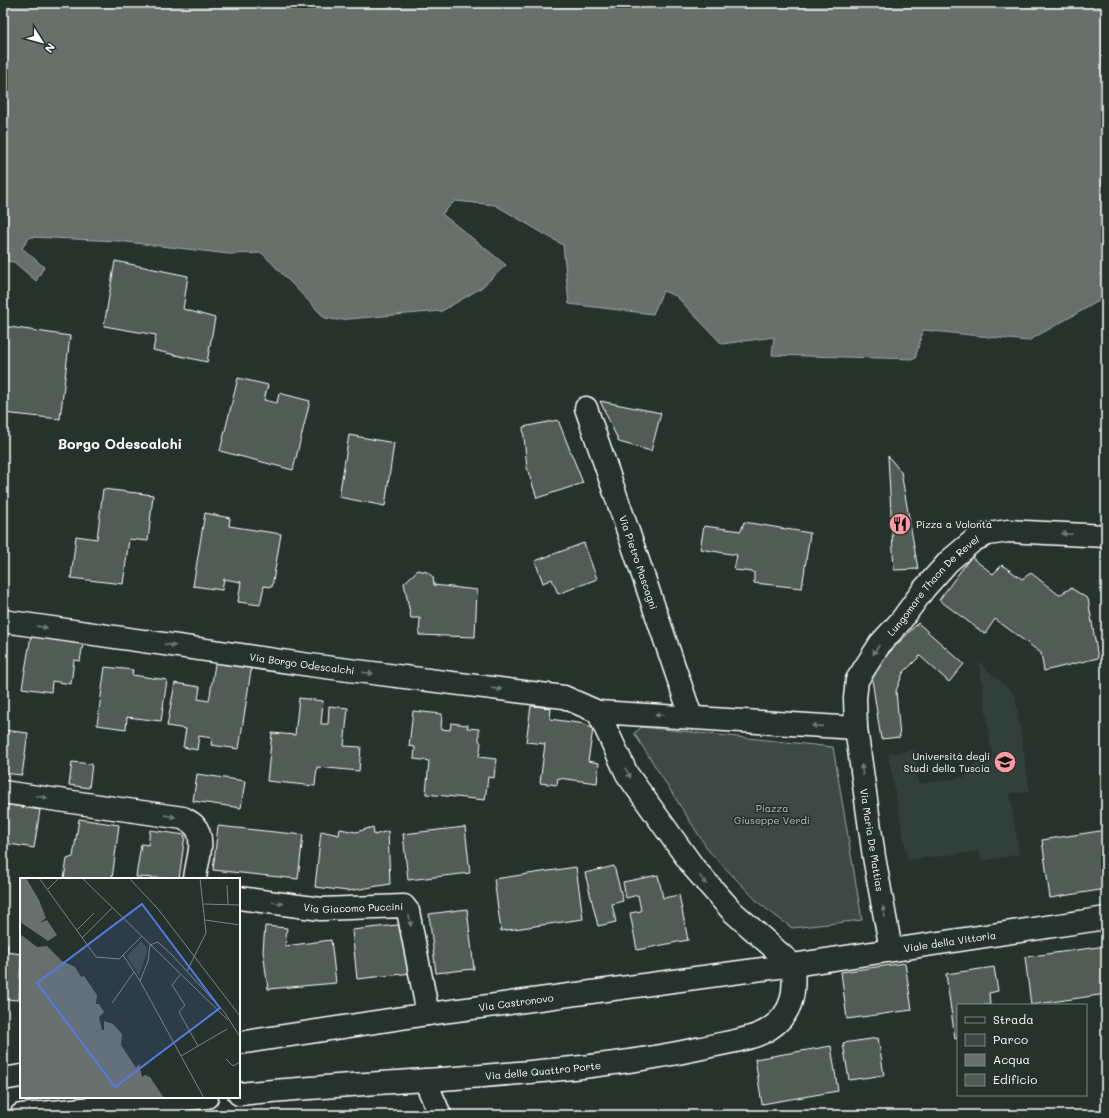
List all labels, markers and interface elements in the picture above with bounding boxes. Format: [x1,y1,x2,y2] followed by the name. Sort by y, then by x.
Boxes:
[22,22,62,62] north arrow
[42,40,59,56] text: N
[58,434,182,453] district label: Borgo Odescalchi
[887,511,913,537] restaurant icon: Pizza a Volontà
[616,513,661,611] street label: Via Pietro Mascagni
[916,517,992,531] place label: Pizza a Volontà
[1060,531,1073,537] one-way arrow
[884,532,981,639] street label: Lungomare Thaon De Revel
[36,624,48,630] one-way arrow
[164,642,176,648] one-way arrow
[873,644,880,656] one-way arrow
[249,649,355,678] street label: Via Borgo Odescalchi
[362,670,374,676] one-way arrow
[491,686,503,692] one-way arrow
[653,712,666,718] one-way arrow
[811,722,823,729] one-way arrow
[904,749,990,775] place label: Università degli Studi della Tuscia
[992,749,1018,775] school or university icon: Università degli Studi della Tuscia
[859,764,865,776] one-way arrow
[624,767,631,779] one-way arrow
[857,788,887,893] street label: Via Maria De Mattias
[36,794,48,800] one-way arrow
[734,801,810,827] park label: Piazza Giuseppe Verdi
[164,813,176,819] one-way arrow
[698,874,707,885] one-way arrow
[20,878,240,1098] inset map
[303,899,403,916] street label: Via Giacomo Puccini
[272,900,284,906] one-way arrow
[881,906,887,918] one-way arrow
[408,915,414,928] one-way arrow
[903,928,997,955] street label: Viale della Vittoria
[478,990,554,1014] street label: Via Castronovo
[957,1004,1087,1096] legend
[993,1011,1034,1027] text: Strada
[993,1031,1028,1047] text: Parco
[993,1051,1030,1067] text: Acqua
[485,1058,602,1083] street label: Via delle Quattro Porte
[993,1071,1037,1087] text: Edificio

